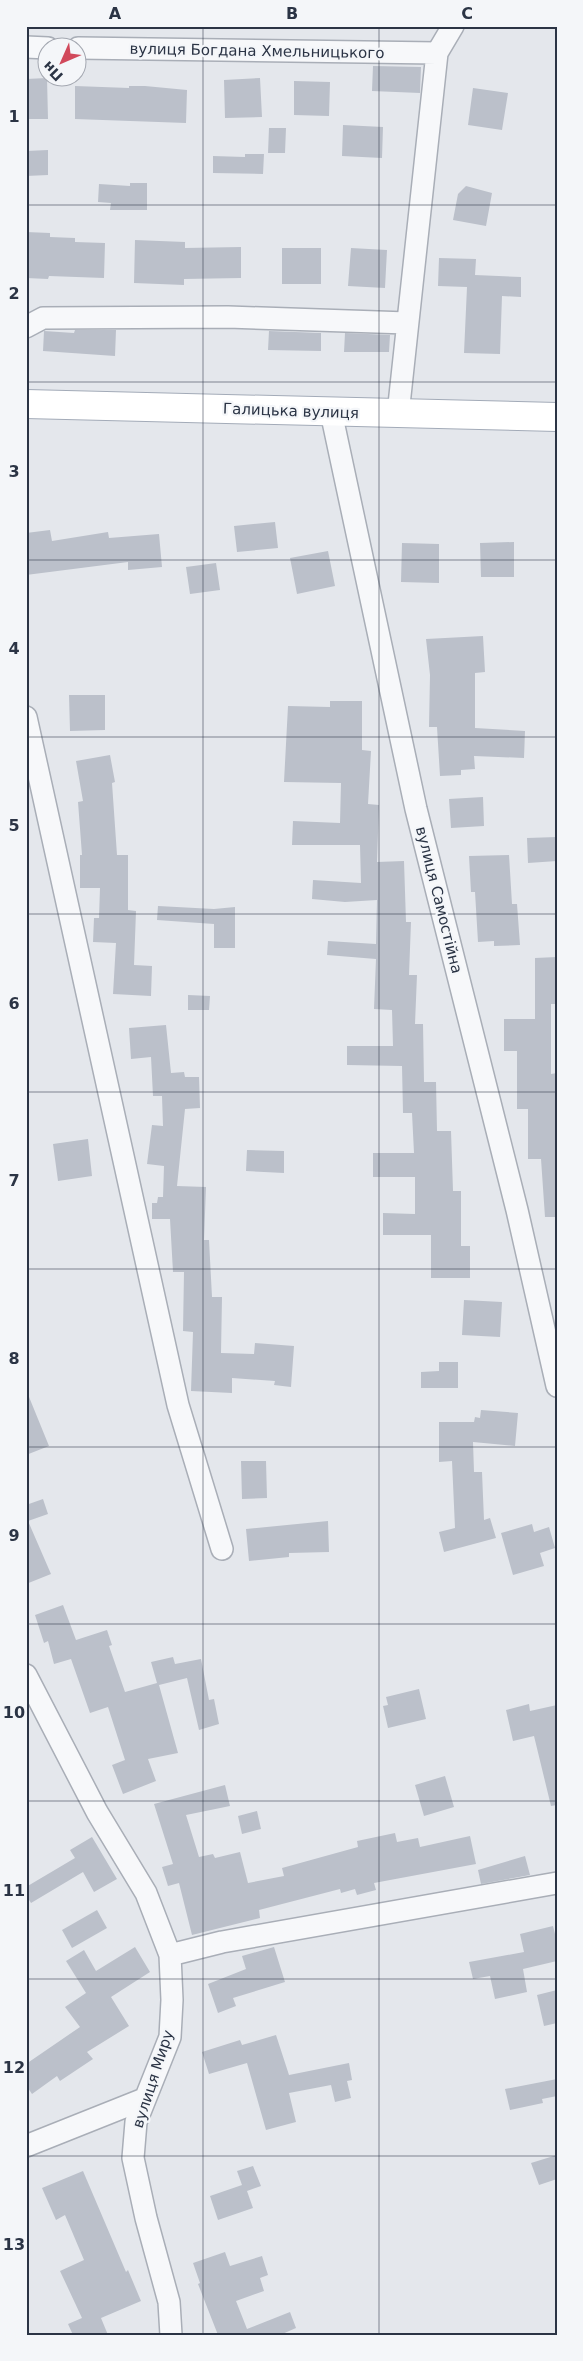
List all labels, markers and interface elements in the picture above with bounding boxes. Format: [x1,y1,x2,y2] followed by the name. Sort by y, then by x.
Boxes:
[109,4,122,23] text: A
[286,4,298,23] text: B
[461,4,473,23] text: C
[38,38,88,88] north arrow
[129,40,385,62] street label: вулиця Богдана Хмельницького
[40,58,66,84] text: Пн
[8,107,20,126] text: 1
[8,284,20,303] text: 2
[223,400,359,422] street label: Галицька вулиця
[8,462,20,481] text: 3
[8,639,20,658] text: 4
[8,816,20,835] text: 5
[412,825,466,975] street label: вулиця Самостійна
[8,994,20,1013] text: 6
[8,1171,20,1190] text: 7
[8,1349,20,1368] text: 8
[8,1526,20,1545] text: 9
[3,1703,25,1722] text: 10
[3,1881,25,1900] text: 11
[129,2028,177,2130] street label: вулиця Миру
[3,2058,25,2077] text: 12
[3,2235,25,2254] text: 13

